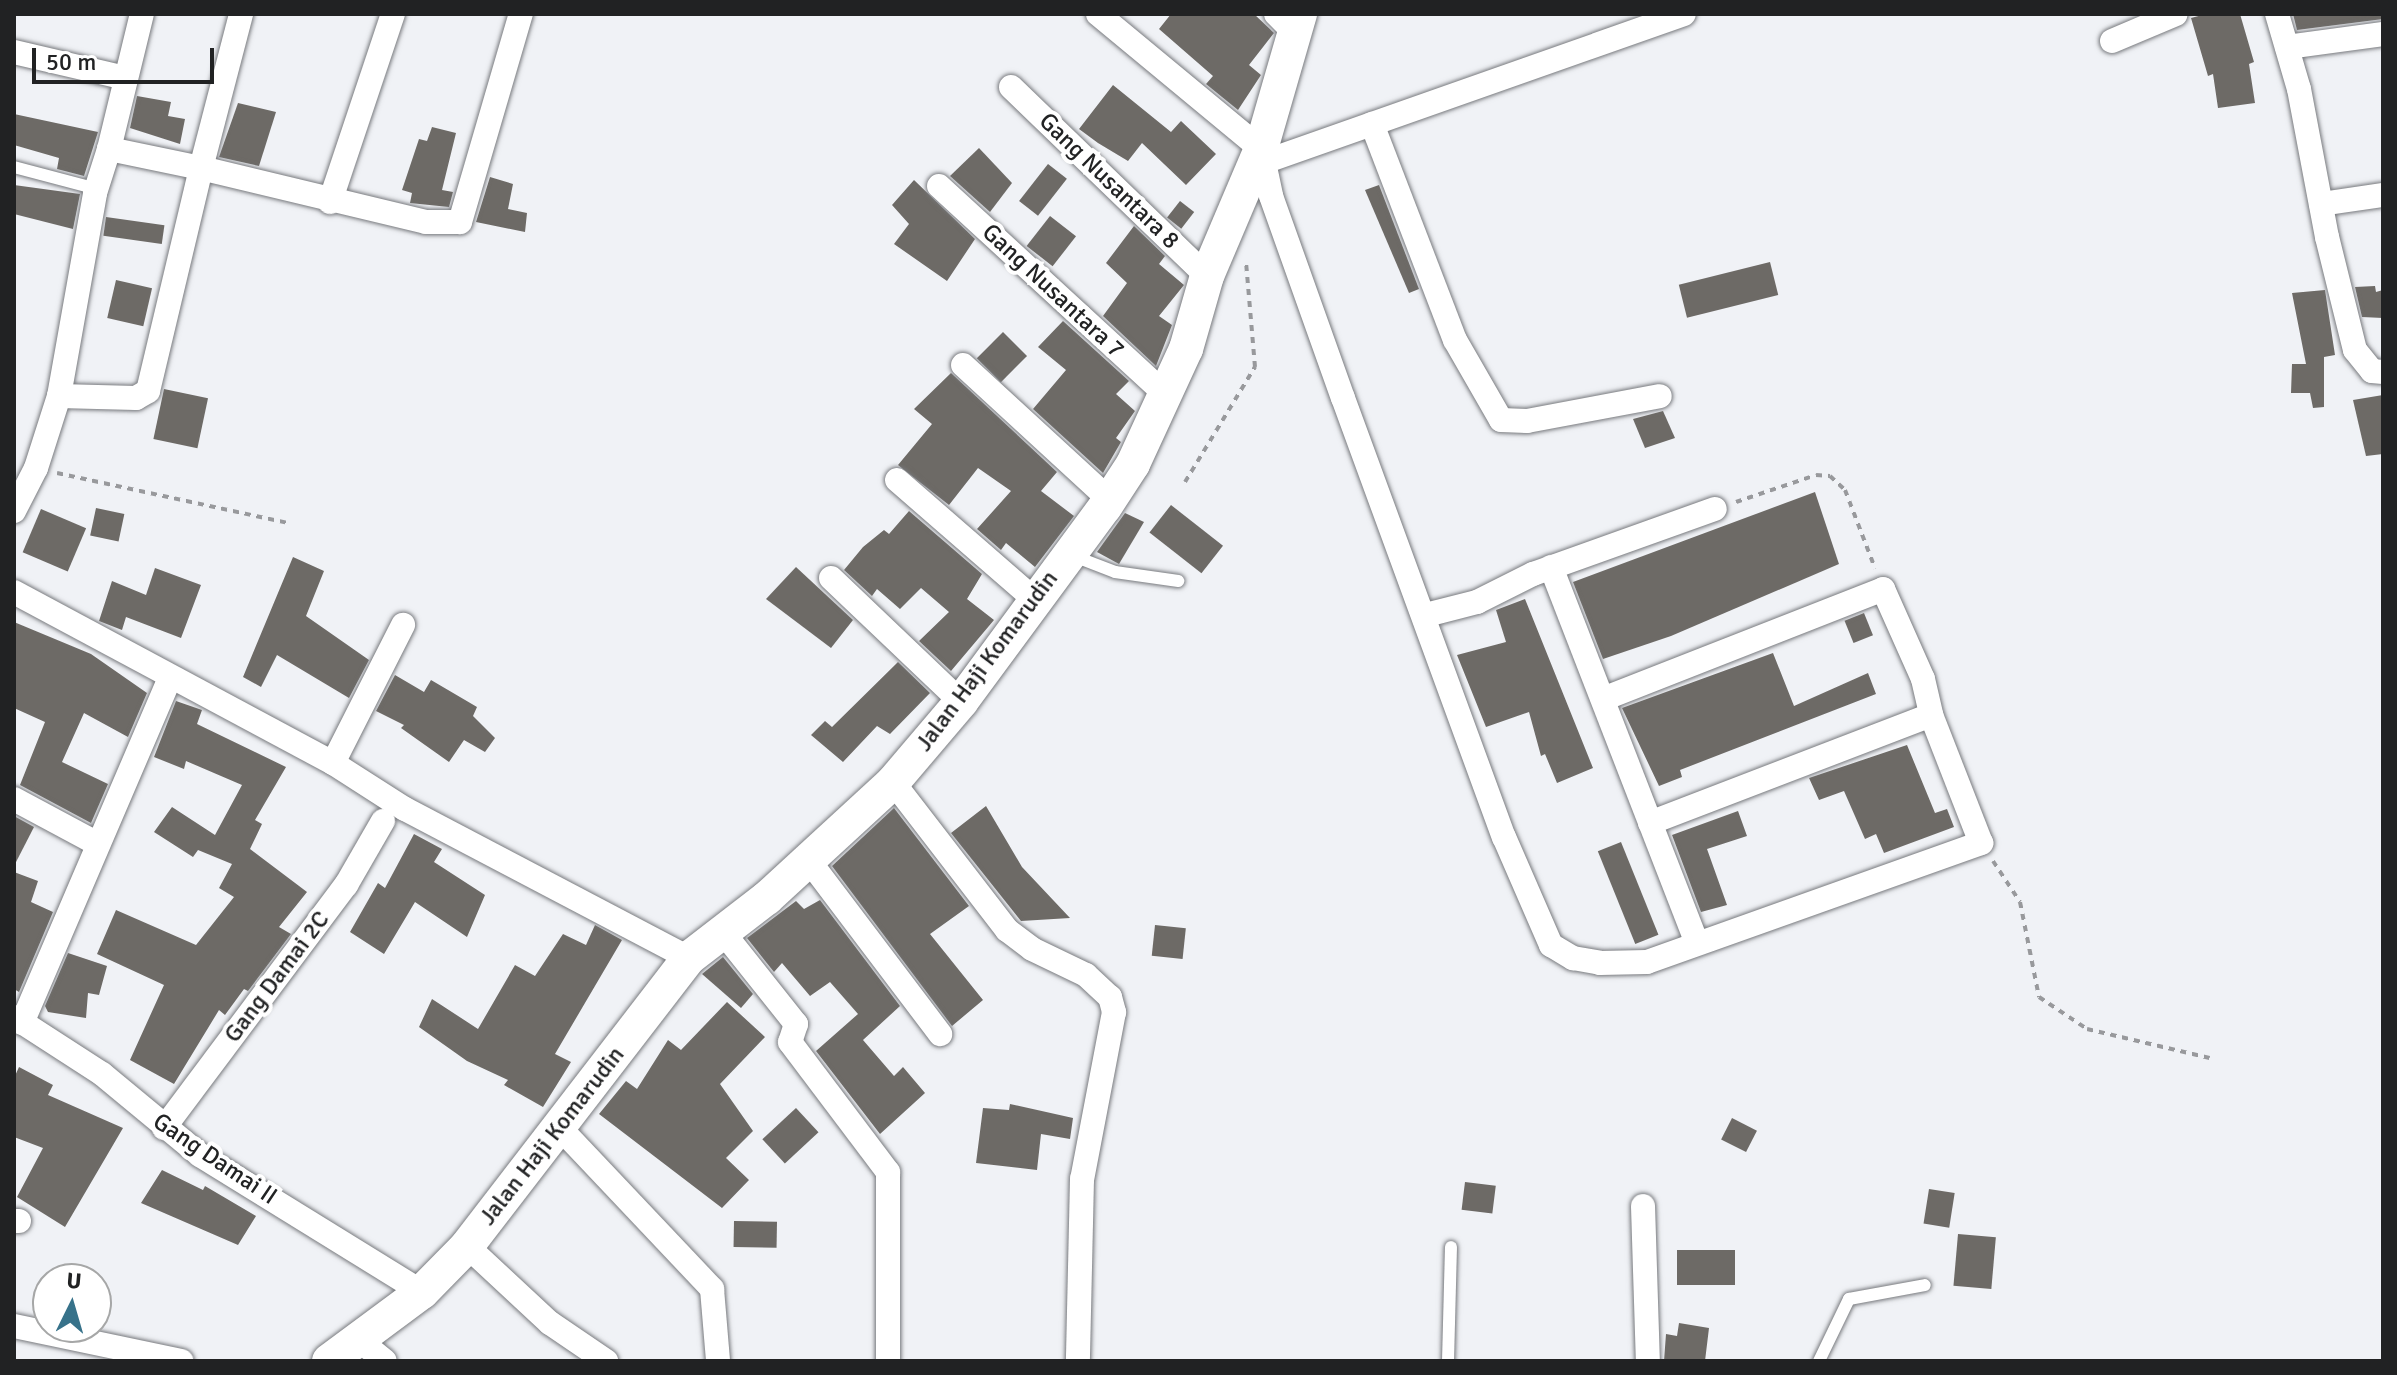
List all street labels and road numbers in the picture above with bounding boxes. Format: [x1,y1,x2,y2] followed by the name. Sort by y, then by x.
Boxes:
[1033,107,1185,255] street label: Gang Nusantara 8
[976,218,1130,364] street label: Gang Nusantara 7
[910,565,1064,757] street label: Jalan Haji Komarudin
[218,906,336,1048] street label: Gang Damai 2C
[473,1041,631,1231] street label: Jalan Haji Komarudin
[148,1107,282,1211] street label: Gang Damai II

